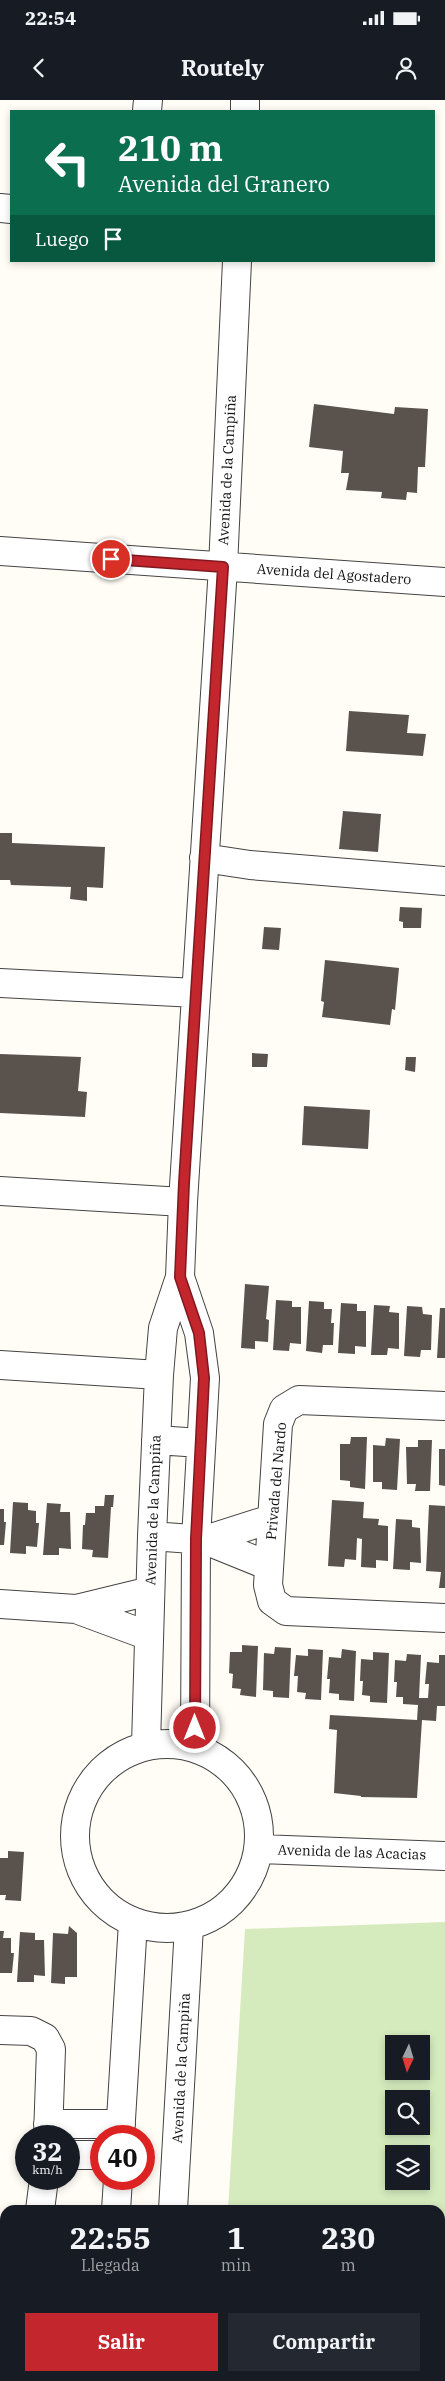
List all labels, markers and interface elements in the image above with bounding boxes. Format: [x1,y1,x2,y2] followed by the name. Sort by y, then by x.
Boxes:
[25,6,76,30] text: 22:54
[181,53,264,82] text: Routely
[25,54,53,82] icon: back
[392,54,420,82] icon: person
[118,125,223,171] text: 210 m
[35,130,100,195] icon: left
[118,169,330,198] text: Avenida del Granero
[99,225,127,253] icon: arrive
[35,227,89,251] text: Luego
[214,394,240,546] street label: Avenida de la Campiña
[90,538,132,580] pin
[97,545,125,573] icon: arrive
[256,560,412,588] street label: Avenida del Agostadero
[262,1421,290,1541] street label: Privada del Nardo
[141,1434,165,1586] street label: Avenida de la Campiña
[168,1701,220,1753] position arrow
[277,1840,427,1864] street label: Avenida de las Acacias
[168,1992,194,2144] street label: Avenida de la Campiña
[385,2035,430,2080] north arrow
[385,2035,430,2190] map controls
[385,2090,430,2135] button: search
[90,2125,155,2190] speed limit sign: 40
[32,2135,63,2168] text: 32
[385,2145,430,2190] button: layers
[32,2162,63,2177] text: km/h
[70,2218,151,2257] text: 22:55
[227,2218,245,2257] text: 1
[321,2218,375,2257] text: 230
[81,2255,140,2275] text: Llegada
[221,2255,251,2275] text: min
[341,2255,356,2275] text: m
[25,2313,218,2371] button: Salir
[228,2313,420,2371] button: Compartir

